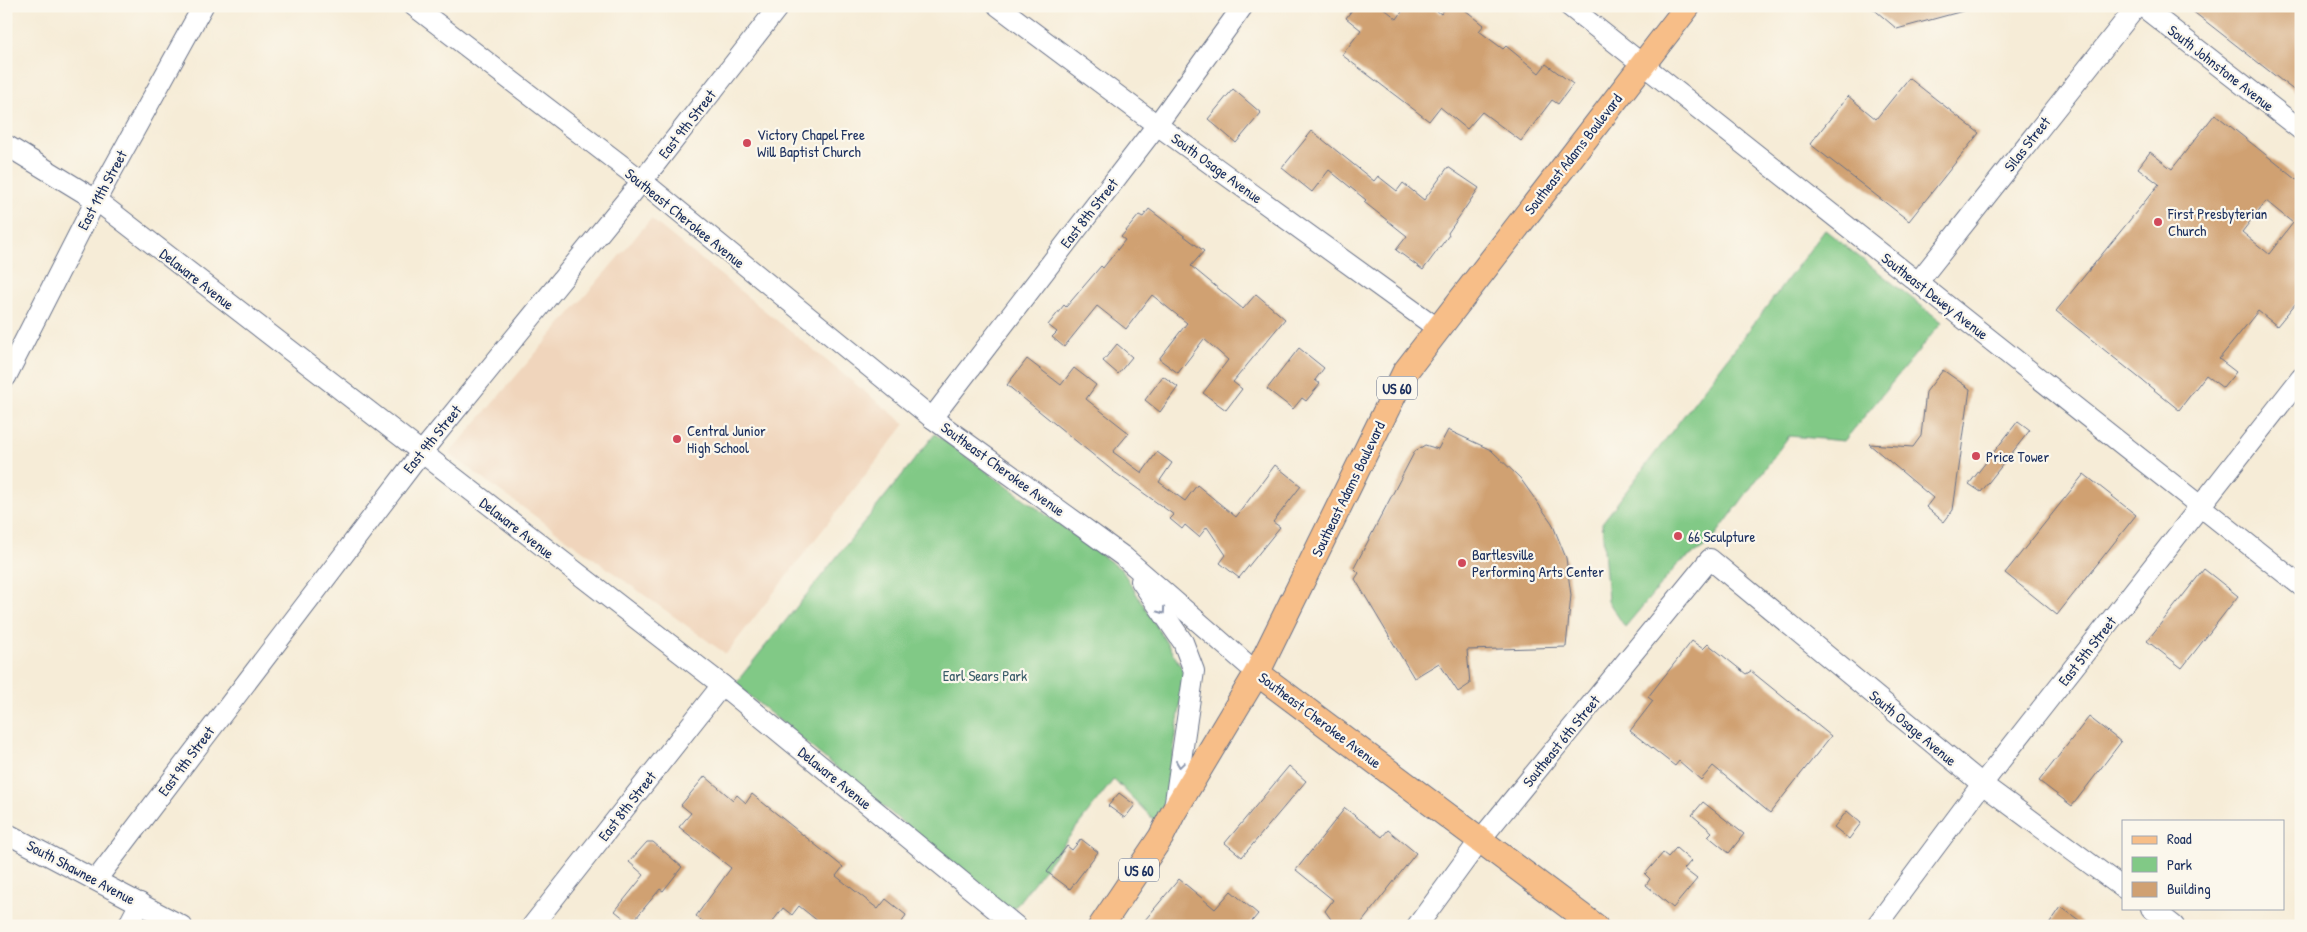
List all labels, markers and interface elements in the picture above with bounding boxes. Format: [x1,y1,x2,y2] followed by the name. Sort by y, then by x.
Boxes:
[2163,20,2279,116] street label: South Johnstone Avenue
[653,84,721,163] street label: East 9th Street
[1519,89,1627,219] street label: Southeast Adams Boulevard
[1999,112,2056,176] street label: Silas Street
[757,124,865,162] place label: Victory Chapel Free Will Baptist Church
[1167,128,1267,208] street label: South Osage Avenue
[741,137,753,149] marker: Victory Chapel Free Will Baptist Church
[72,146,132,234] street label: East 11th Street
[621,163,749,273] street label: Southeast Cherokee Avenue
[1055,173,1123,252] street label: East 8th Street
[2167,203,2268,241] place label: First Presbyterian Church
[2152,216,2164,228] marker: First Presbyterian Church
[155,243,239,315] street label: Delaware Avenue
[1877,248,1993,344] street label: Southeast Dewey Avenue
[1377,376,1417,399] road number: US 60
[398,400,467,478] street label: East 9th Street
[937,417,1069,521] street label: Southeast Cherokee Avenue
[1306,418,1390,560] street label: Southeast Adams Boulevard
[687,420,766,458] place label: Central Junior High School
[671,433,683,445] marker: Central Junior High School
[1986,446,2050,467] place label: Price Tower
[1970,450,1982,462] marker: Price Tower
[475,492,559,564] street label: Delaware Avenue
[1688,526,1755,547] place label: 66 Sculpture
[1672,530,1684,542] marker: 66 Sculpture
[1472,544,1604,582] place label: Bartlesville Performing Arts Center
[1456,557,1468,569] marker: Bartlesville Performing Arts Center
[1156,606,1165,615] one-way arrow
[2053,611,2121,690] street label: East 5th Street
[943,665,1027,686] park label: Earl Sears Park
[1254,667,1386,773] street label: Southeast Cherokee Avenue
[1865,685,1961,771] street label: South Osage Avenue
[1517,690,1605,791] street label: Southeast 6th Street
[153,721,220,800] street label: East 9th Street
[794,742,876,814] street label: Delaware Avenue
[1175,761,1186,769] one-way arrow
[593,766,661,845] street label: East 8th Street
[2122,820,2284,910] legend
[2167,828,2192,849] text: Road
[23,835,139,909] street label: South Shawnee Avenue
[2167,854,2192,875] text: Park
[1119,858,1159,882] road number: US 60
[2167,878,2211,899] text: Building

